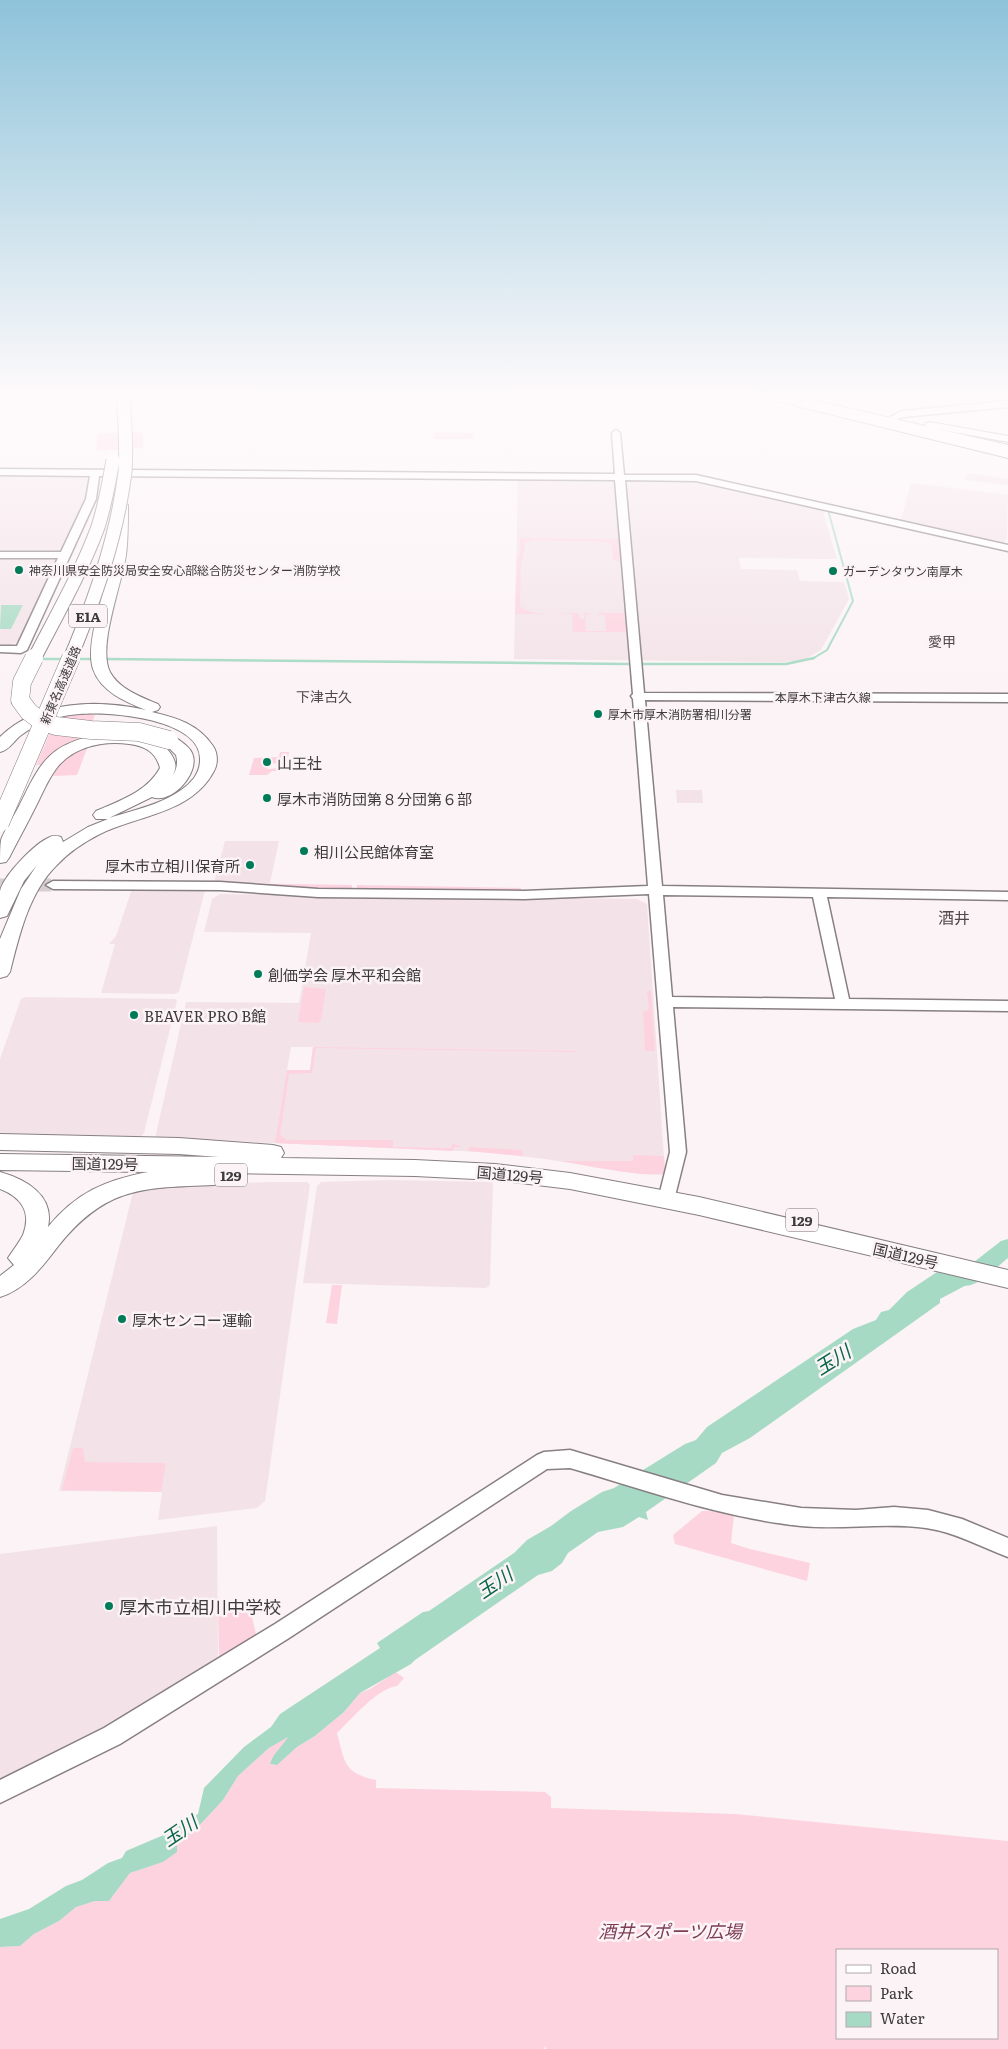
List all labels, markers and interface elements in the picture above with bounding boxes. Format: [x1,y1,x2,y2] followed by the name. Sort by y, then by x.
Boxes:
[29,561,341,579] place label: 神奈川県安全防災局安全安心部総合防災センター消防学校
[843,562,963,580] place label: ガーデンタウン南厚木
[13,564,25,576] marker: 神奈川県安全防災局安全安心部総合防災センター消防学校
[827,565,839,577] marker: ガーデンタウン南厚木
[69,604,107,628] road number: E1A
[928,631,956,651] district label: 愛甲
[35,643,85,727] street label: 新東名高速道路
[296,686,352,706] district label: 下津古久
[775,688,871,706] street label: 本厚木下津古久線
[608,705,752,723] place label: 厚木市厚木消防署相川分署
[592,708,604,720] marker: 厚木市厚木消防署相川分署
[277,751,322,774] place label: 山王社
[261,756,273,768] marker: 山王社
[277,787,472,810] place label: 厚木市消防団第８分団第６部
[261,792,273,804] marker: 厚木市消防団第８分団第６部
[314,840,434,863] place label: 相川公民館体育室
[298,845,310,857] marker: 相川公民館体育室
[105,854,240,877] place label: 厚木市立相川保育所
[244,859,256,871] marker: 厚木市立相川保育所
[938,905,970,929] district label: 酒井
[268,963,421,986] place label: 創価学会 厚木平和会館
[252,968,264,980] marker: 創価学会 厚木平和会館
[144,1004,266,1027] place label: BEAVER PRO B館
[128,1009,140,1021] marker: BEAVER PRO B館
[72,1151,138,1175] street label: 国道129号
[476,1160,544,1188] street label: 国道129号
[215,1164,247,1186] road number: 129
[786,1208,818,1232] road number: 129
[871,1236,941,1274] street label: 国道129号
[132,1308,252,1331] place label: 厚木センコー運輸
[116,1313,128,1325] marker: 厚木センコー運輸
[808,1336,857,1381] water label: 玉川
[470,1559,519,1604] water label: 玉川
[119,1593,281,1620] place label: 厚木市立相川中学校
[103,1600,115,1612] marker: 厚木市立相川中学校
[155,1807,204,1852] water label: 玉川
[598,1917,744,1944] park label: 酒井スポーツ広場
[836,1949,998,2039] legend
[880,1956,916,1979] text: Road
[880,1981,914,2004] text: Park
[880,2006,925,2029] text: Water

